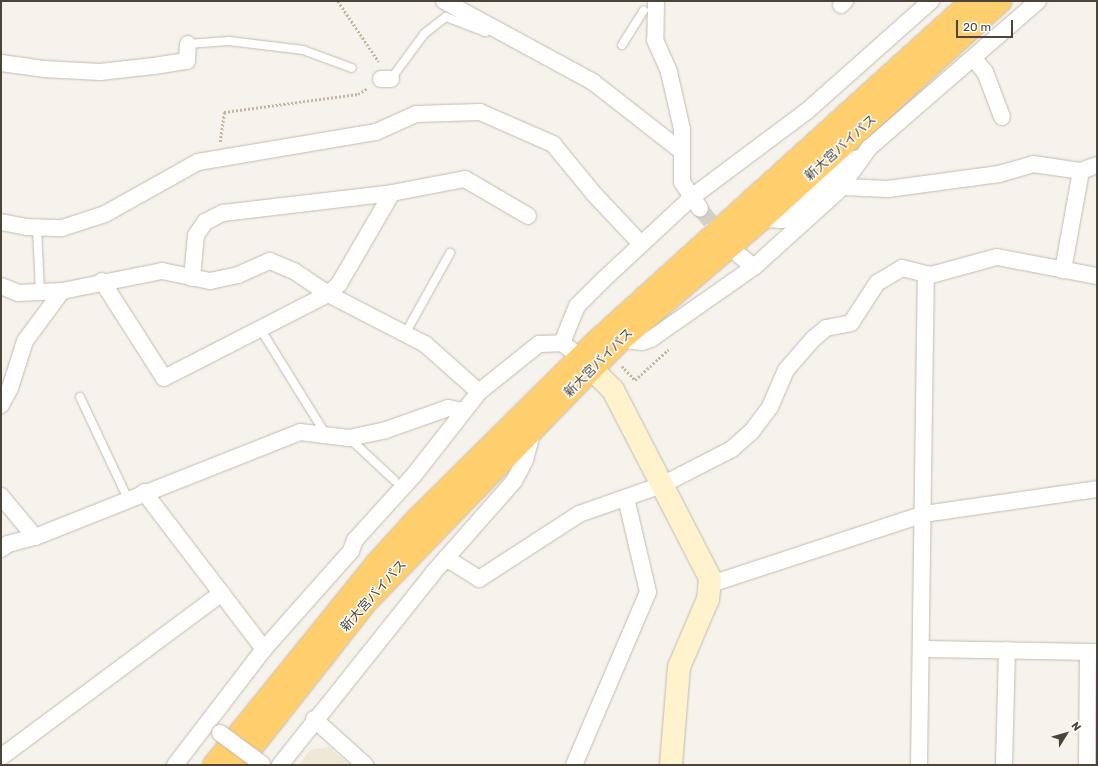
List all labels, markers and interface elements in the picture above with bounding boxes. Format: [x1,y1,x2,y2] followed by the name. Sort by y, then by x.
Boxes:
[958,12,1015,38] scale bar
[963,20,991,34] text: 20 m
[802,112,880,184] street label: 新大宮バイパス
[561,325,637,401] street label: 新大宮バイパス
[338,557,410,635] street label: 新大宮バイパス
[1046,714,1086,754] north arrow
[1068,719,1084,734] text: N

